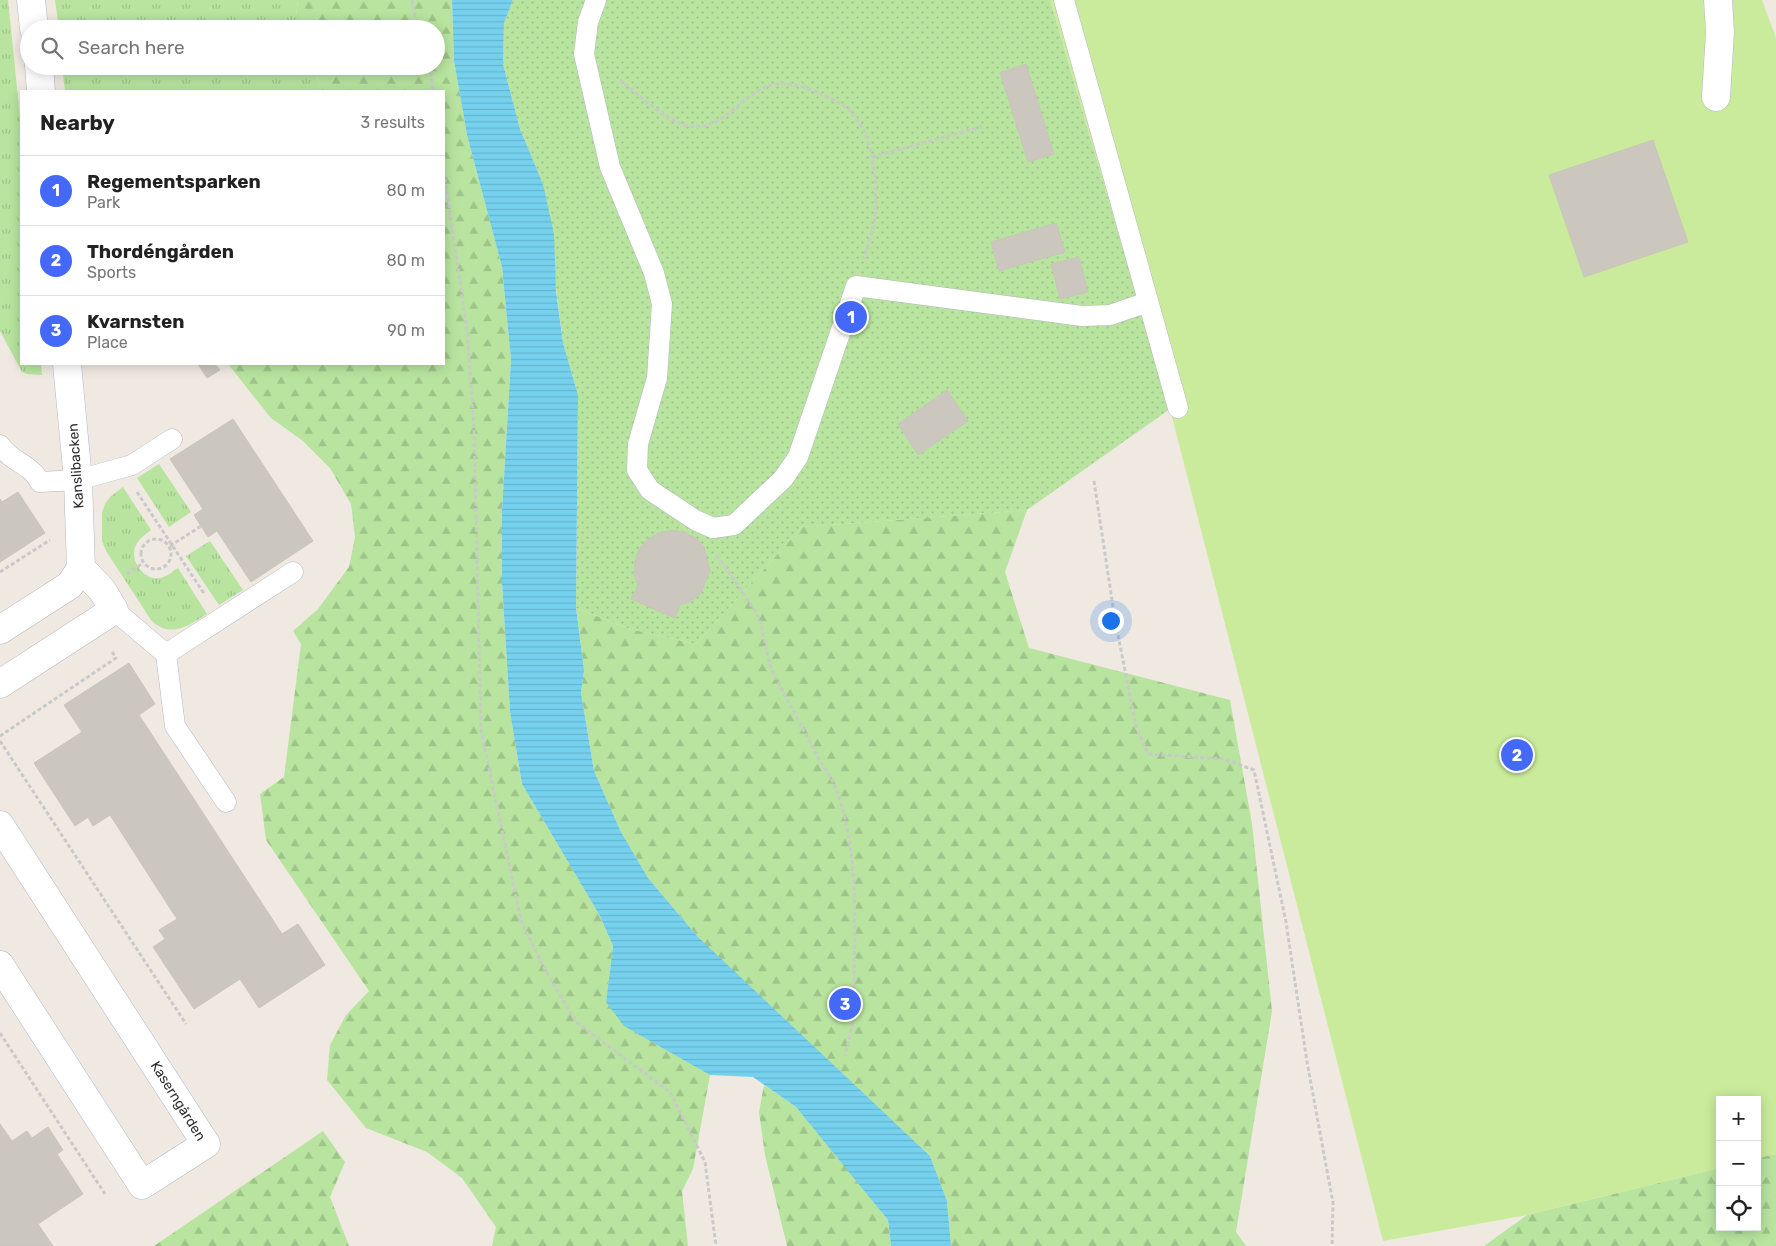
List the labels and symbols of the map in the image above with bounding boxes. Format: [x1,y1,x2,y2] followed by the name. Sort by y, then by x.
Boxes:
[835,298,867,336] pin: 1
[65,423,87,509] street label: Kanslibacken
[1098,608,1124,634] your location
[1501,736,1533,774] pin: 2
[829,985,861,1023] pin: 3
[147,1058,209,1144] street label: Kaserngården

